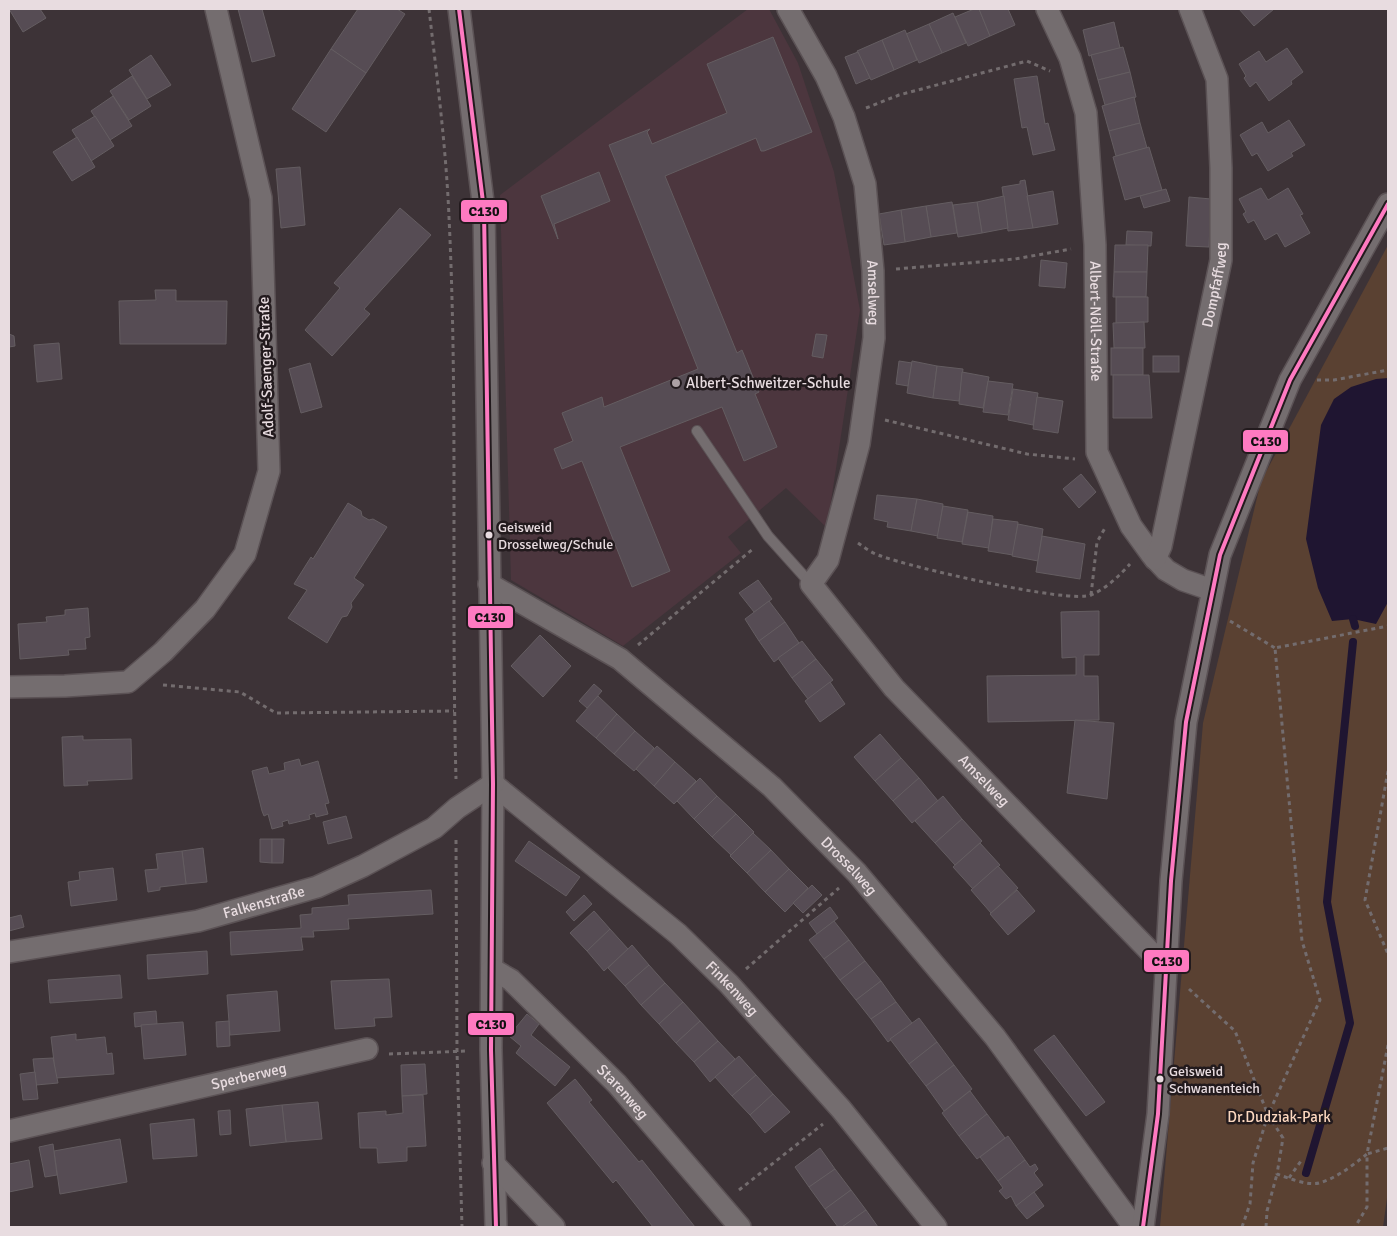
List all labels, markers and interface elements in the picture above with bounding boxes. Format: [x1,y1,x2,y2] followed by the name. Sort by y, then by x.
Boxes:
[460,199,508,223] line badge: C130
[468,203,500,220] text: C130
[1198,242,1230,329] street label: Dompfaffweg
[863,259,883,326] street label: Amselweg
[1086,261,1105,382] street label: Albert-Nöll-Straße
[255,296,277,438] street label: Adolf-Saenger-Straße
[686,374,850,392] place label: Albert-Schweitzer-Schule
[670,377,682,389] marker: Albert-Schweitzer-Schule
[1242,429,1289,453] line badge: C130
[1250,433,1282,450] text: C130
[498,519,613,553] place label: Geisweid Drosselweg/Schule
[484,530,494,540] marker: Geisweid Drosselweg/Schule
[467,605,514,629] line badge: C130
[474,609,506,626] text: C130
[955,751,1013,810] street label: Amselweg
[817,833,881,899] street label: Drosselweg
[221,882,307,922] street label: Falkenstraße
[1143,949,1190,973] line badge: C130
[1151,953,1183,970] text: C130
[702,957,762,1020] street label: Finkenweg
[467,1012,515,1036] line badge: C130
[475,1016,507,1033] text: C130
[209,1059,288,1093] street label: Sperberweg
[593,1060,652,1123] street label: Starenweg
[1169,1063,1260,1097] place label: Geisweid Schwanenteich
[1155,1074,1165,1084] marker: Geisweid Schwanenteich
[1227,1108,1331,1126] park label: Dr.Dudziak-Park

